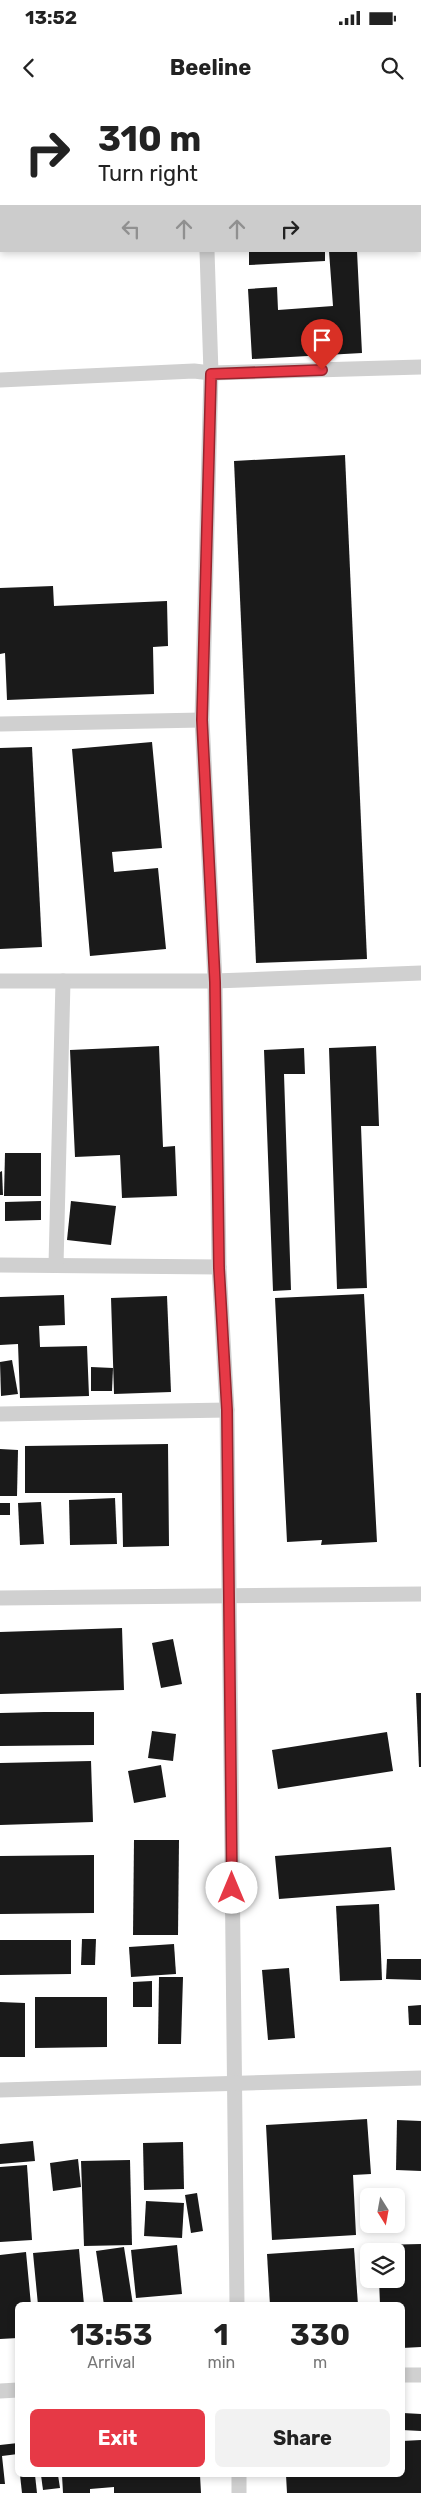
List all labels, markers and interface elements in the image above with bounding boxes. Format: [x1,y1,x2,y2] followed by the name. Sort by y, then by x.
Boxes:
[25,6,77,29] text: 13:52
[15,54,43,82] icon: back
[170,54,251,81] text: Beeline
[378,54,406,82] icon: search
[98,118,201,160] text: 310 m
[15,120,80,185] icon: right
[98,160,198,187] text: Turn right
[117,215,145,243] icon: left
[170,215,198,243] icon: ahead
[223,215,251,243] icon: ahead
[276,215,304,243] icon: right
[301,319,343,370] pin
[308,326,336,354] icon: arrive
[205,1861,257,1913] position arrow
[360,2188,405,2232] north arrow
[360,2188,405,2288] map controls
[360,2243,405,2288] button: layers
[70,2317,153,2353] text: 13:53
[214,2317,229,2353] text: 1
[290,2317,350,2353] text: 330
[87,2353,135,2372] text: Arrival
[207,2353,235,2372] text: min
[313,2353,327,2372] text: m
[30,2409,205,2467] button: Exit
[215,2409,390,2467] button: Share

